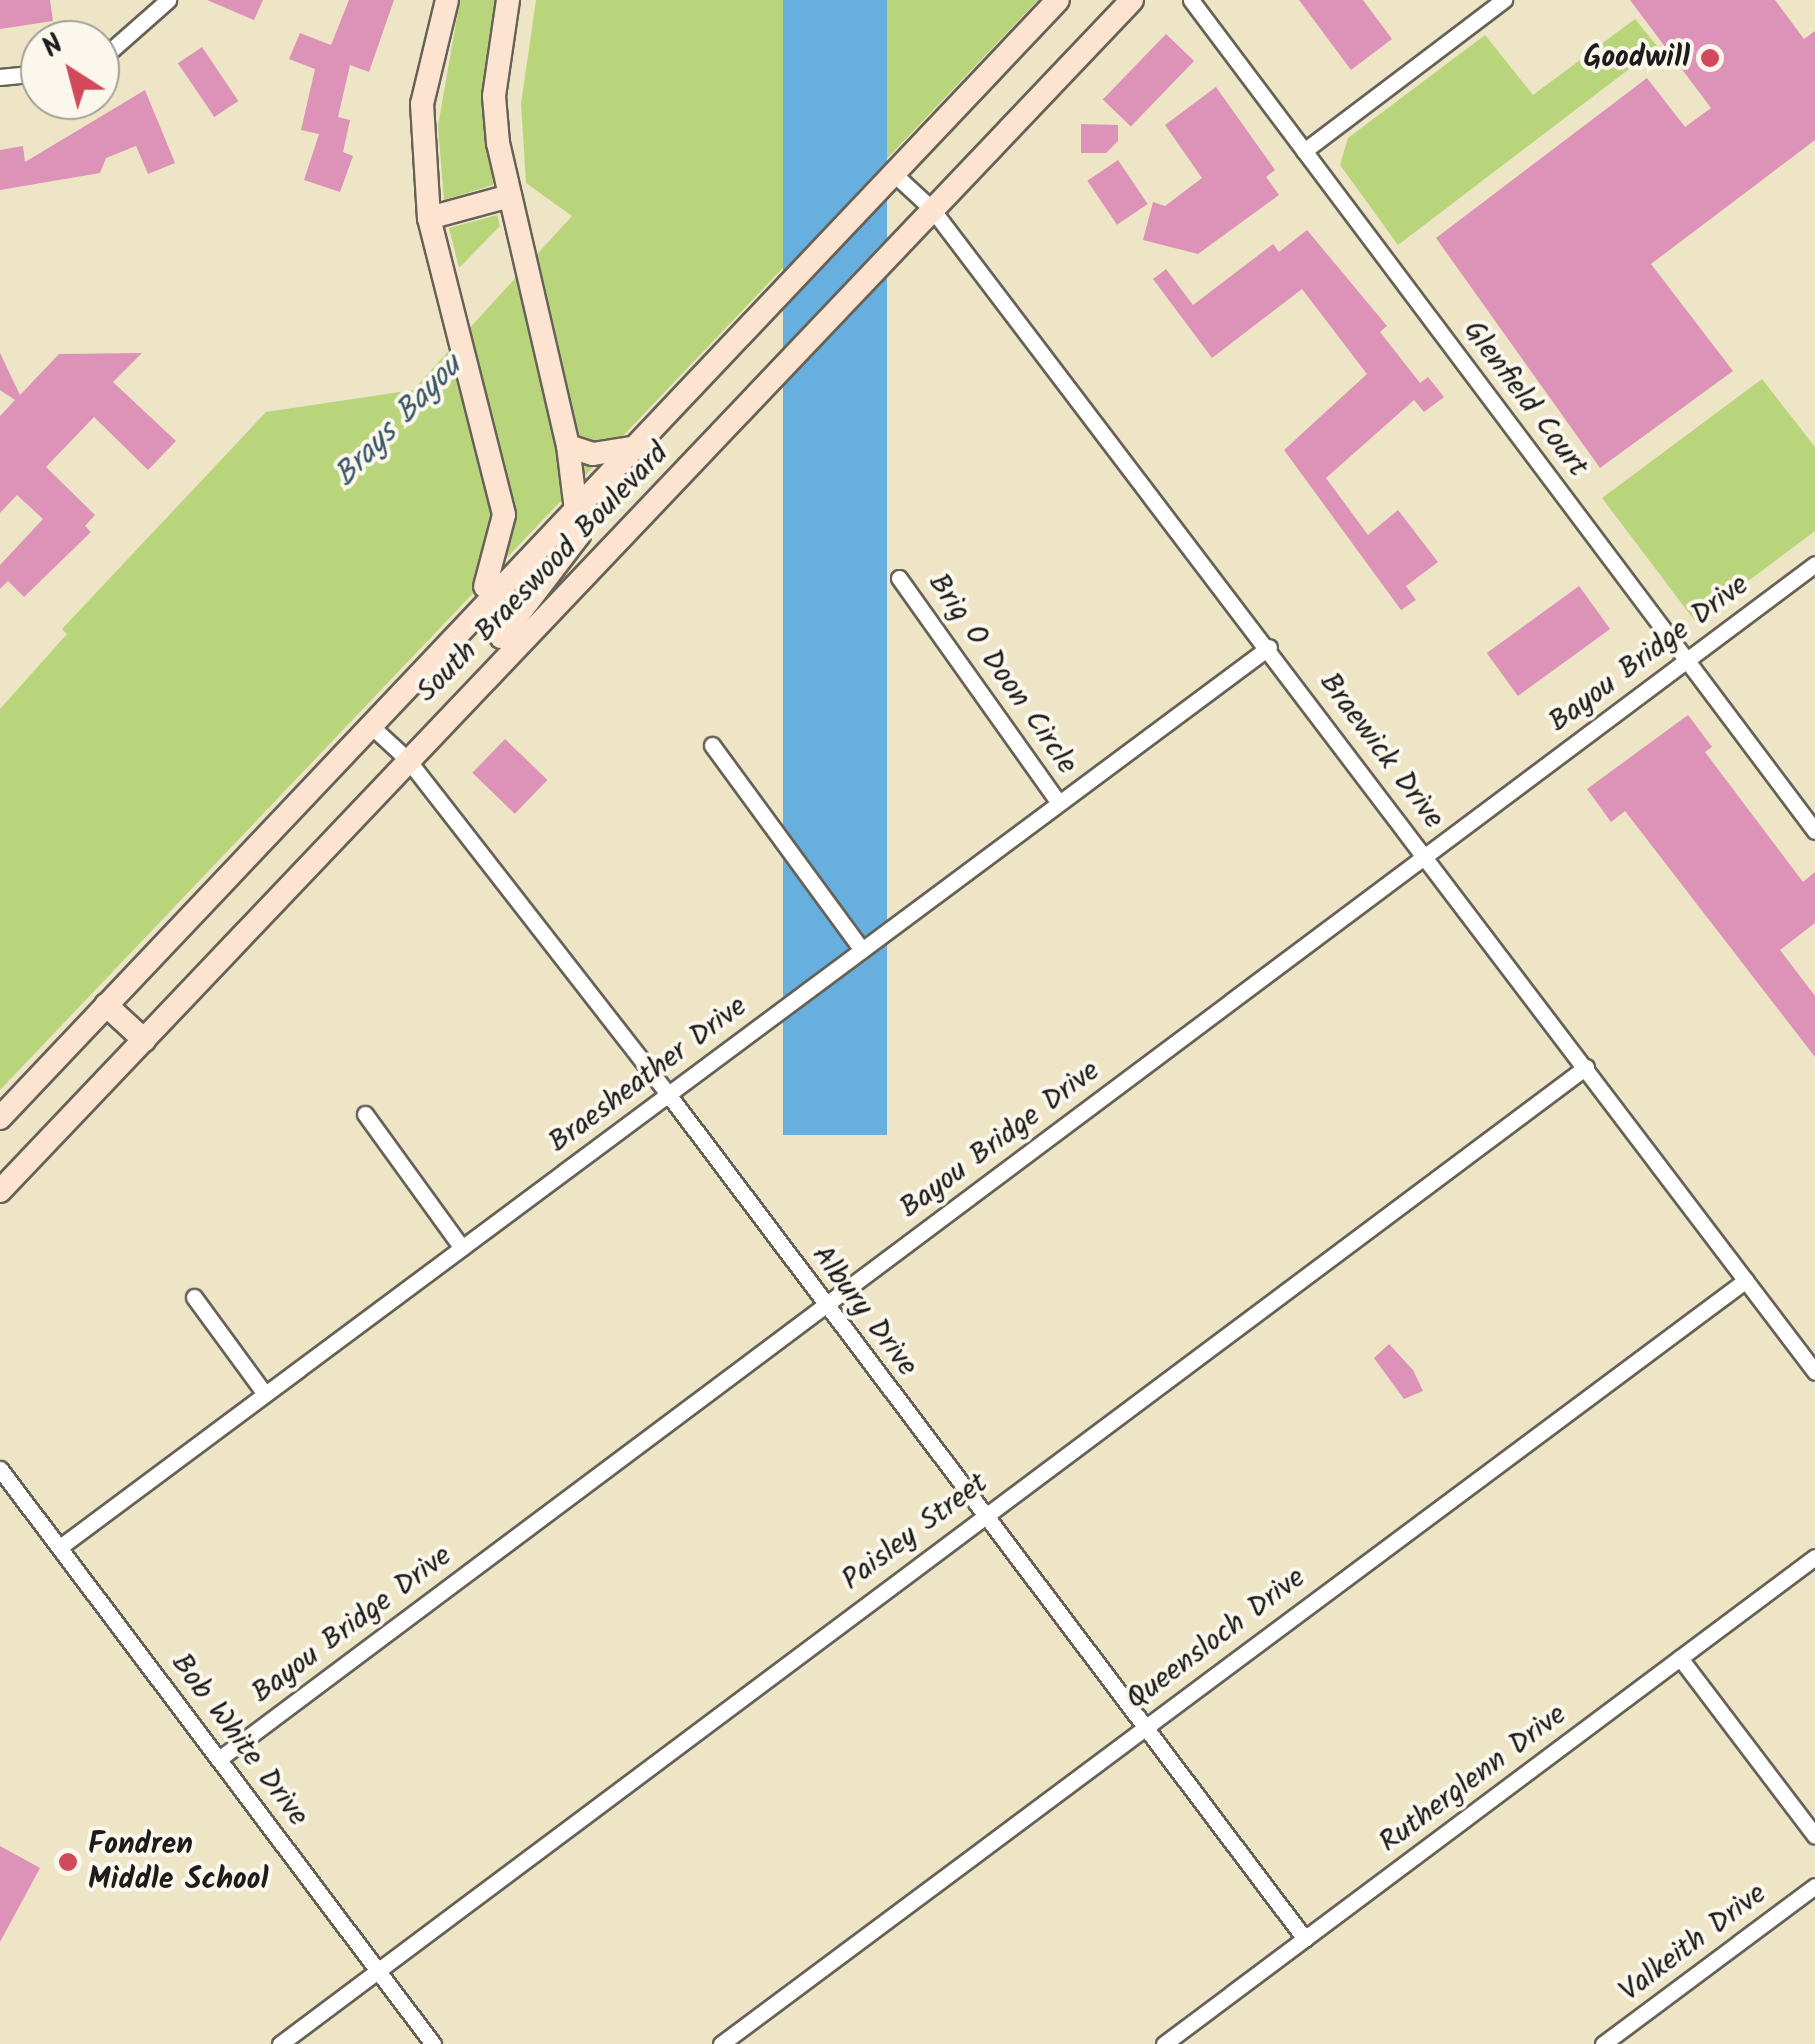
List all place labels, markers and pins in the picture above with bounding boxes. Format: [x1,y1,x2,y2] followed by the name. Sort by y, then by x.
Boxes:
[1584,40,1690,76] place label: Goodwill
[1699,47,1721,69] marker: Goodwill
[88,1827,268,1898] place label: Fondren Middle School
[57,1851,79,1873] marker: Fondren Middle School

